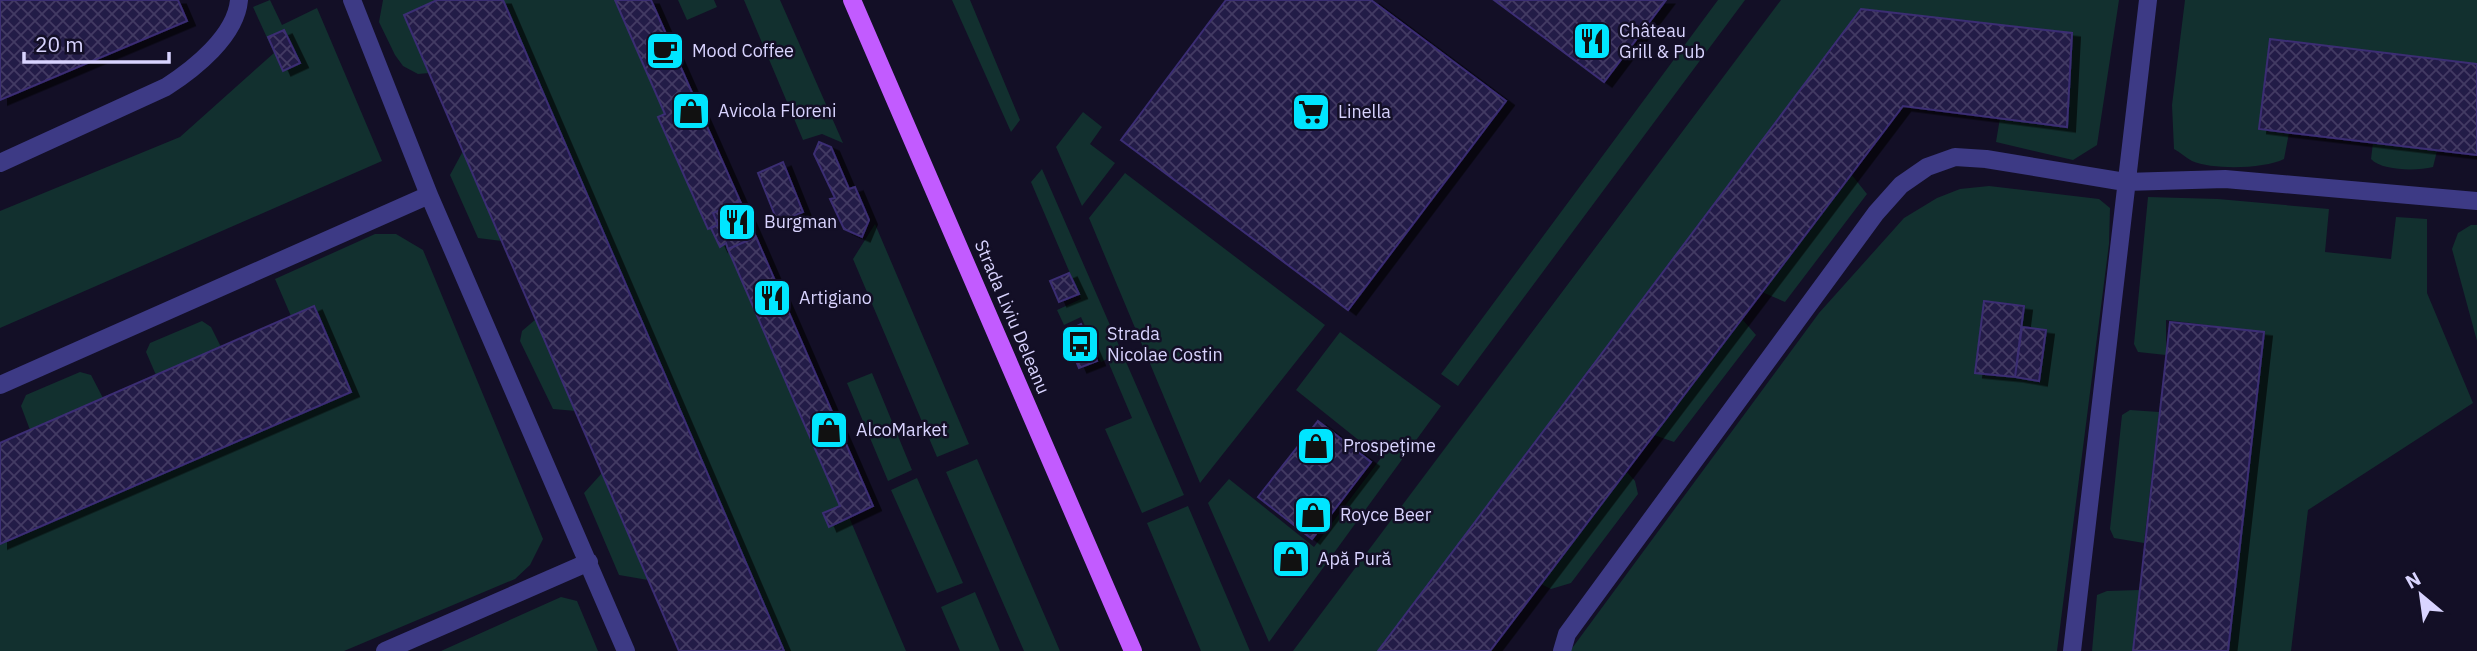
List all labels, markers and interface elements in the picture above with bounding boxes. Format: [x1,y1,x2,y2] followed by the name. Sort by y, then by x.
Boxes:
[1619,19,1705,63] place label: Château Grill & Pub
[1571,20,1613,62] restaurant icon: Château Grill & Pub
[24,21,170,65] scale bar
[35,30,84,58] text: 20 m
[644,30,686,72] cafe icon: Mood Coffee
[692,39,794,62] place label: Mood Coffee
[670,90,712,132] shop icon: Avicola Floreni
[1290,91,1332,133] supermarket icon: Linella
[718,99,836,122] place label: Avicola Floreni
[1338,100,1391,123] place label: Linella
[716,201,758,243] restaurant icon: Burgman
[764,210,837,233] place label: Burgman
[970,236,1055,397] street label: Strada Liviu Deleanu
[751,277,793,319] restaurant icon: Artigiano
[799,286,872,309] place label: Artigiano
[1107,322,1223,366] place label: Strada Nicolae Costin
[1059,323,1101,365] bus stop icon: Strada Nicolae Costin
[808,409,850,451] shop icon: AlcoMarket
[856,418,948,441] place label: AlcoMarket
[1295,425,1337,467] shop icon: Prospețime
[1343,434,1436,457] place label: Prospețime
[1292,494,1334,536] shop icon: Royce Beer
[1340,503,1432,526] place label: Royce Beer
[1270,538,1312,580] shop icon: Apă Pură
[1318,547,1392,570] place label: Apă Pură
[2386,560,2456,630] north arrow
[2401,566,2425,594] text: N

